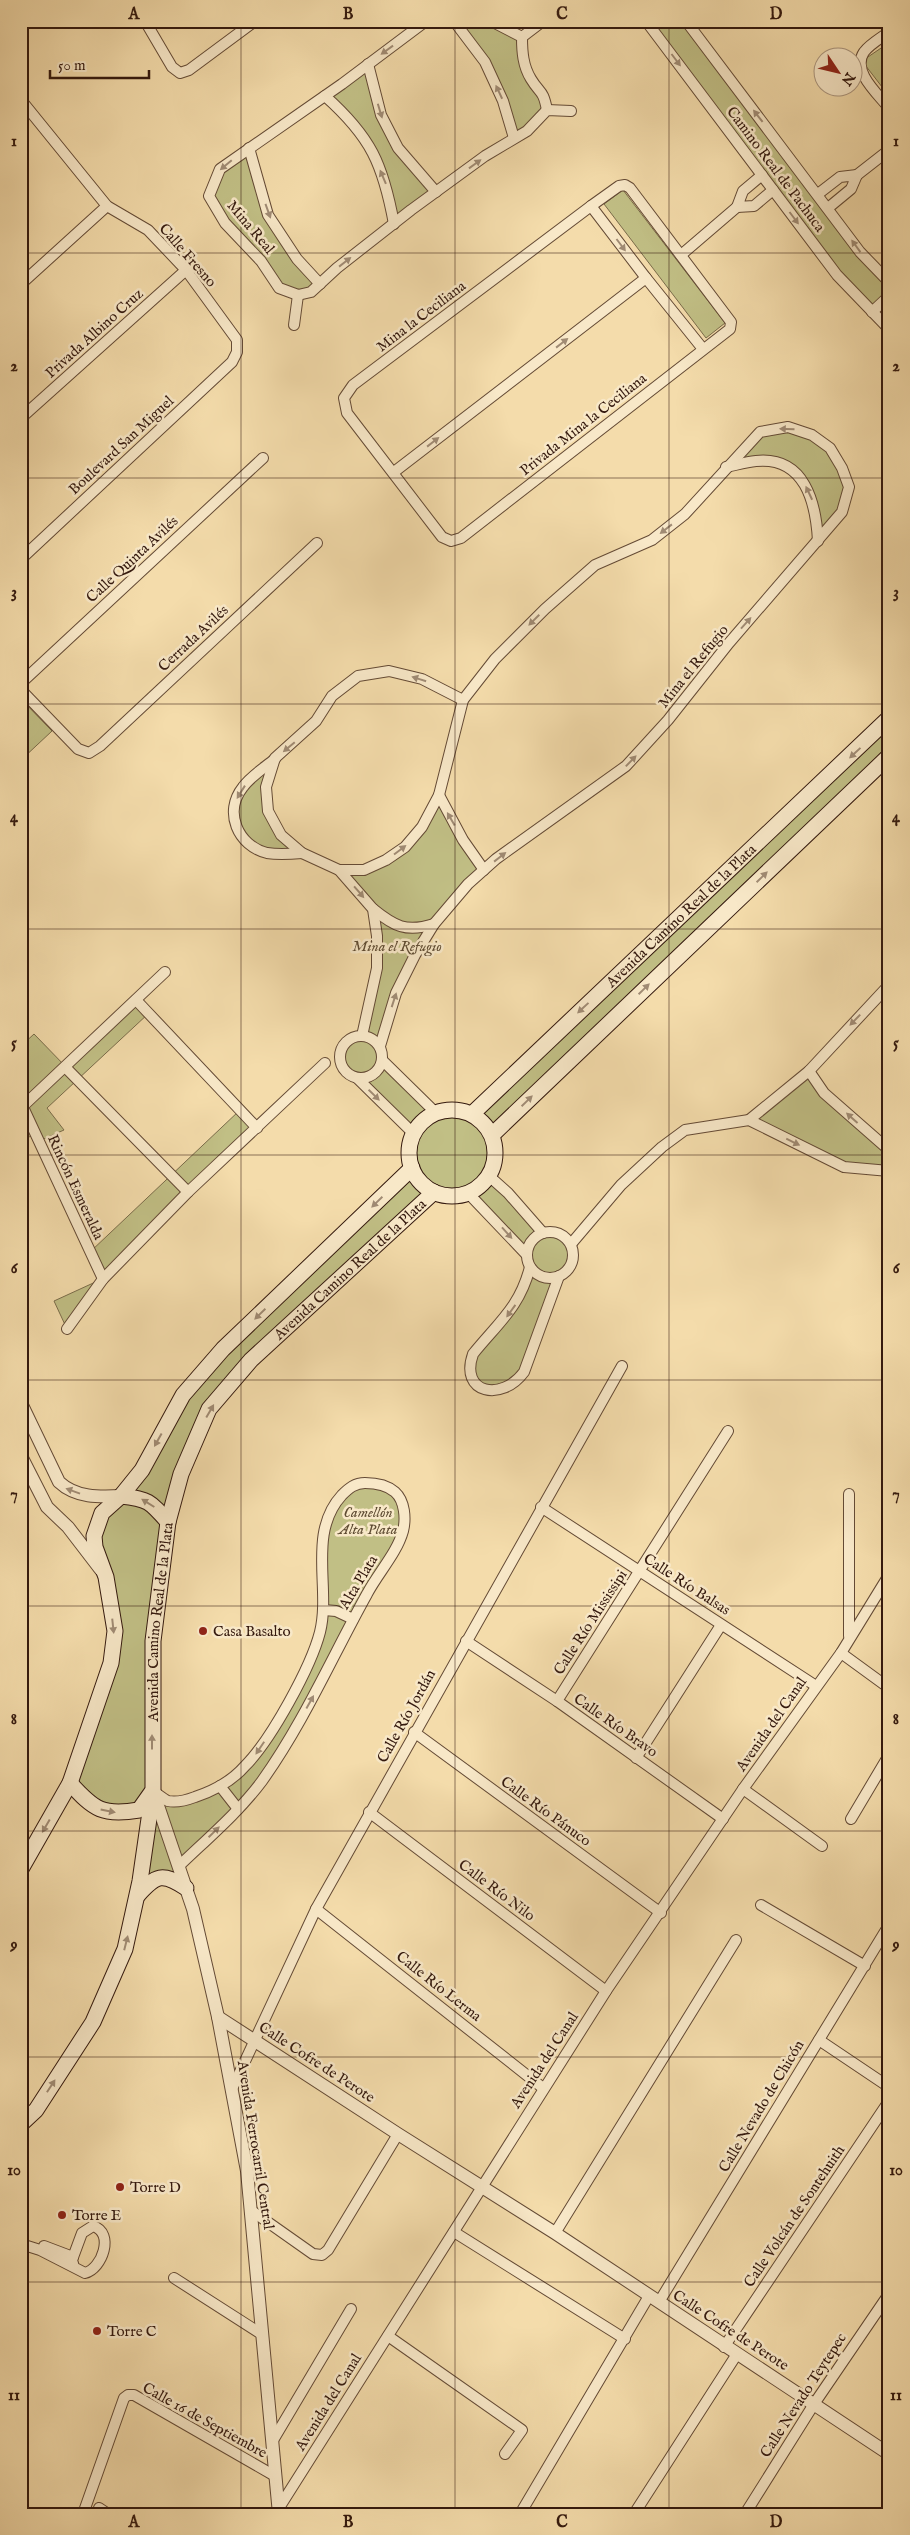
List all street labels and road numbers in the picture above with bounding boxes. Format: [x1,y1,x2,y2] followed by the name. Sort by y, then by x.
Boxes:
[722,103,829,236] street label: Camino Real de Pachuca
[223,196,279,259] street label: Mina Real
[155,219,221,291] street label: Calle Fresno
[373,276,470,356] street label: Mina la Ceciliana
[41,284,147,382] street label: Privada Albino Cruz
[516,369,651,480] street label: Privada Mina la Ceciliana
[65,391,179,499] street label: Boulevard San Miguel
[82,512,182,607] street label: Calle Quinta Avilés
[154,601,233,676] street label: Cerrada Avilés
[654,621,733,712] street label: Mina el Refugio
[601,840,761,993] street label: Avenida Camino Real de la Plata
[43,1132,108,1243] street label: Rincón Esmeralda
[269,1194,431,1345] street label: Avenida Camino Real de la Plata
[144,1521,178,1723] street label: Avenida Camino Real de la Plata
[640,1549,734,1620] street label: Calle Río Balsas
[334,1551,382,1614] street label: Alta Plata
[549,1566,631,1678] street label: Calle Río Mississipi
[373,1666,440,1766] street label: Calle Río Jordán
[731,1673,812,1776] street label: Avenida del Canal
[570,1689,662,1761] street label: Calle Río Bravo
[497,1772,595,1851] street label: Calle Río Pánuco
[455,1855,539,1925] street label: Calle Río Nilo
[392,1947,486,2026] street label: Calle Río Lerma
[506,2008,583,2113] street label: Avenida del Canal
[255,2018,378,2107] street label: Calle Cofre de Perote
[714,2037,808,2176] street label: Calle Nevado de Chicón
[233,2058,278,2232] street label: Avenida Ferrocarril Central
[740,2142,849,2291] street label: Calle Volcán de Sontehuith
[669,2286,792,2375] street label: Calle Cofre de Perote
[756,2329,851,2461] street label: Calle Nevado Teytepec
[290,2349,366,2455] street label: Avenida del Canal
[139,2378,270,2463] street label: Calle 16 de Septiembre

